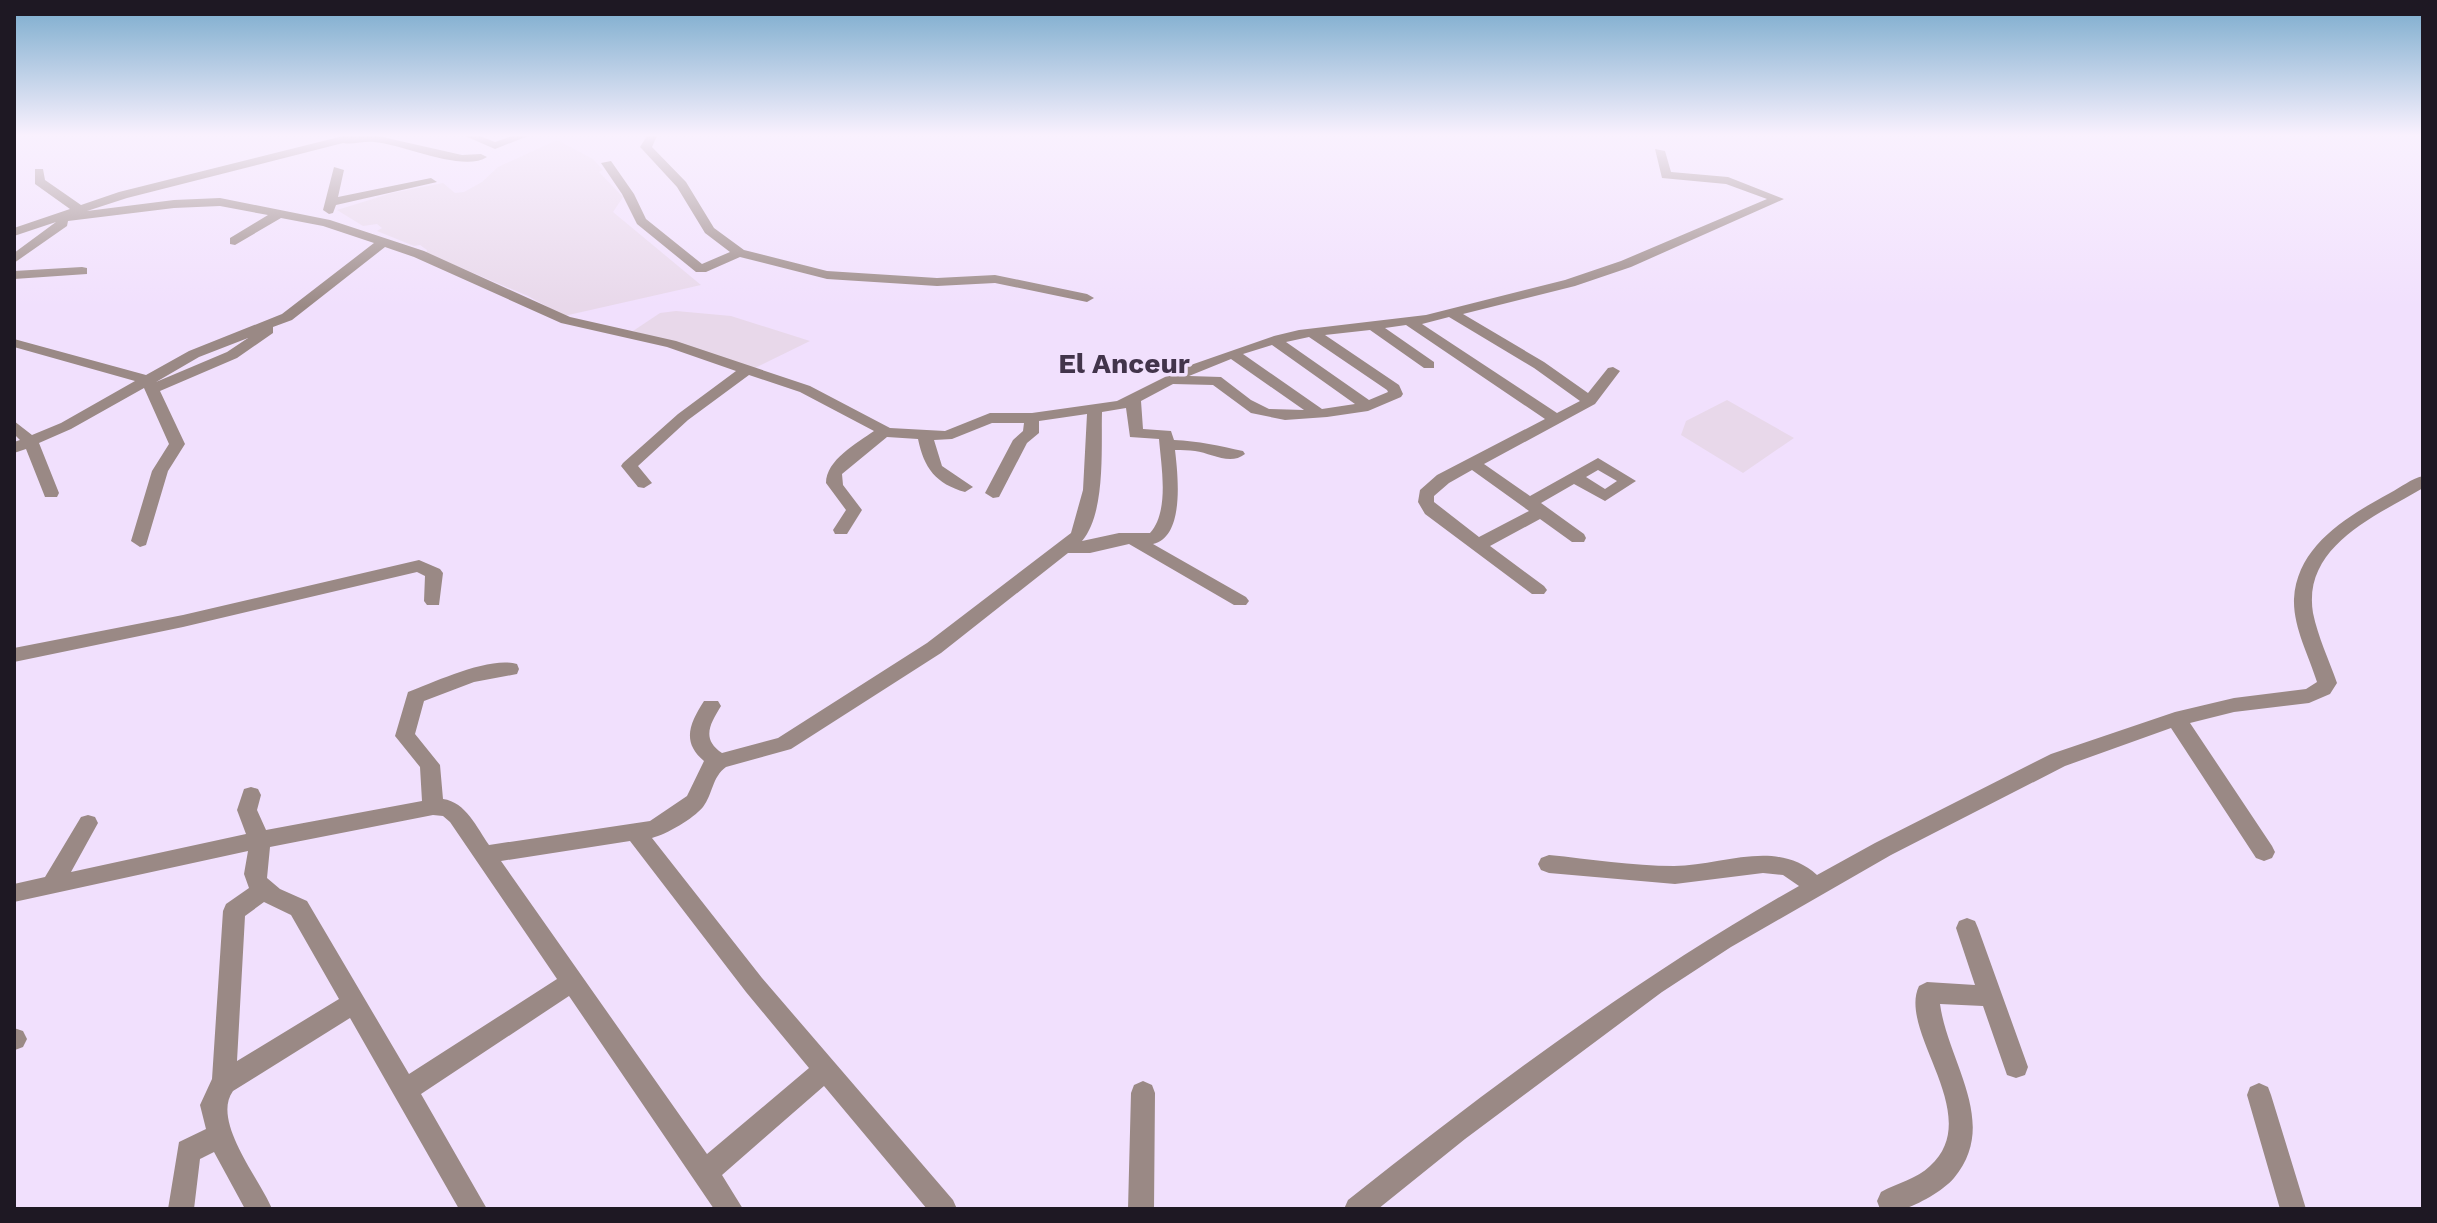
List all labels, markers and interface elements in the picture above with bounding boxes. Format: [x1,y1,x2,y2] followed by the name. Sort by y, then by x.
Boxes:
[1058,347,1190,380] district label: El Anceur

